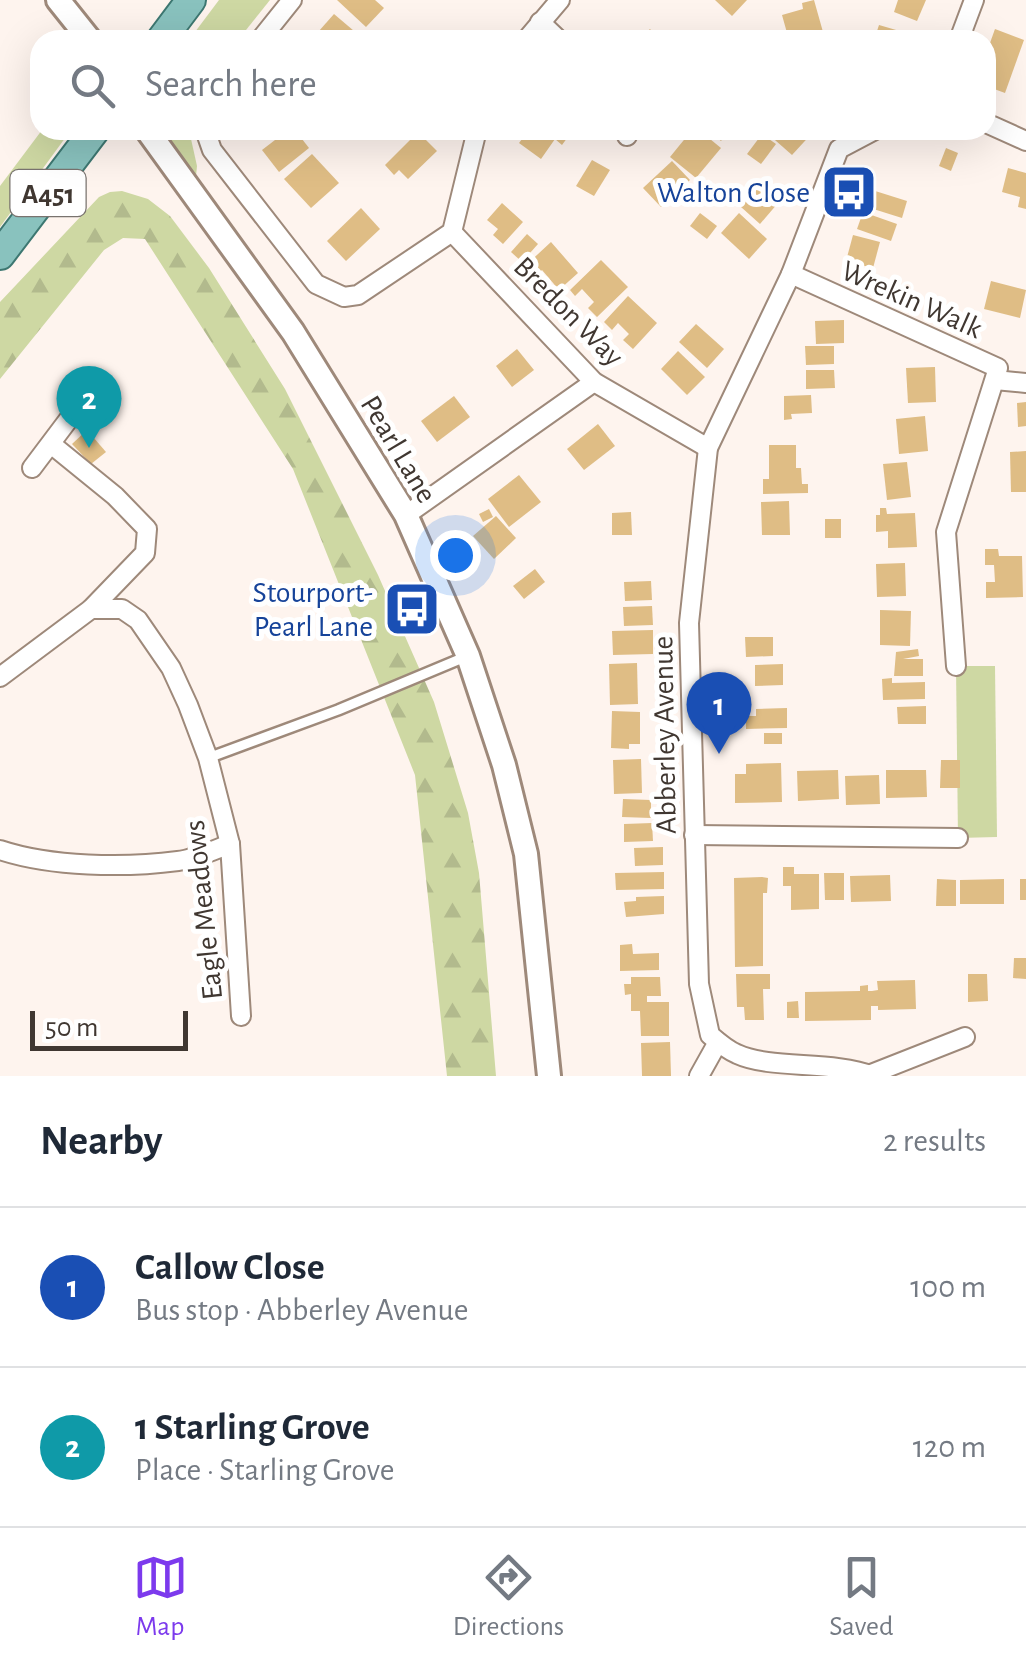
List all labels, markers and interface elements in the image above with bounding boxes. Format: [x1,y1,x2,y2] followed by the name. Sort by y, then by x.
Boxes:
[30,30,996,140] search box
[65,58,120,113] icon: search
[145,66,317,104] text: Search here
[819,162,879,222] bus stop icon: Walton Close
[10,170,86,216] road number: A451
[657,178,810,208] place label: Walton Close
[508,251,629,372] street label: Bredon Way
[837,256,987,344] street label: Wrekin Walk
[56,366,122,448] pin: 2
[355,391,442,508] street label: Pearl Lane
[430,530,481,581] your location
[253,578,373,642] place label: Stourport- Pearl Lane
[382,579,442,639] bus stop icon: Stourport- Pearl Lane
[648,636,682,834] street label: Abberley Avenue
[686,672,752,754] pin: 1
[180,819,228,1001] street label: Eagle Meadows
[30,1006,188,1050] scale bar
[45,1014,99,1042] text: 50 m
[40,1120,163,1162] text: Nearby
[883,1125,986,1157] text: 2 results
[135,1249,325,1287] text: Callow Close
[67,1271,78,1303] text: 1
[910,1271,986,1303] text: 100 m
[135,1294,469,1326] text: Bus stop · Abberley Avenue
[135,1409,370,1447] text: 1 Starling Grove
[65,1431,80,1463] text: 2
[913,1431,986,1463] text: 120 m
[135,1454,394,1486] text: Place · Starling Grove
[133,1550,188,1644] tab: Map
[453,1550,564,1644] tab: Directions
[829,1550,893,1644] tab: Saved

